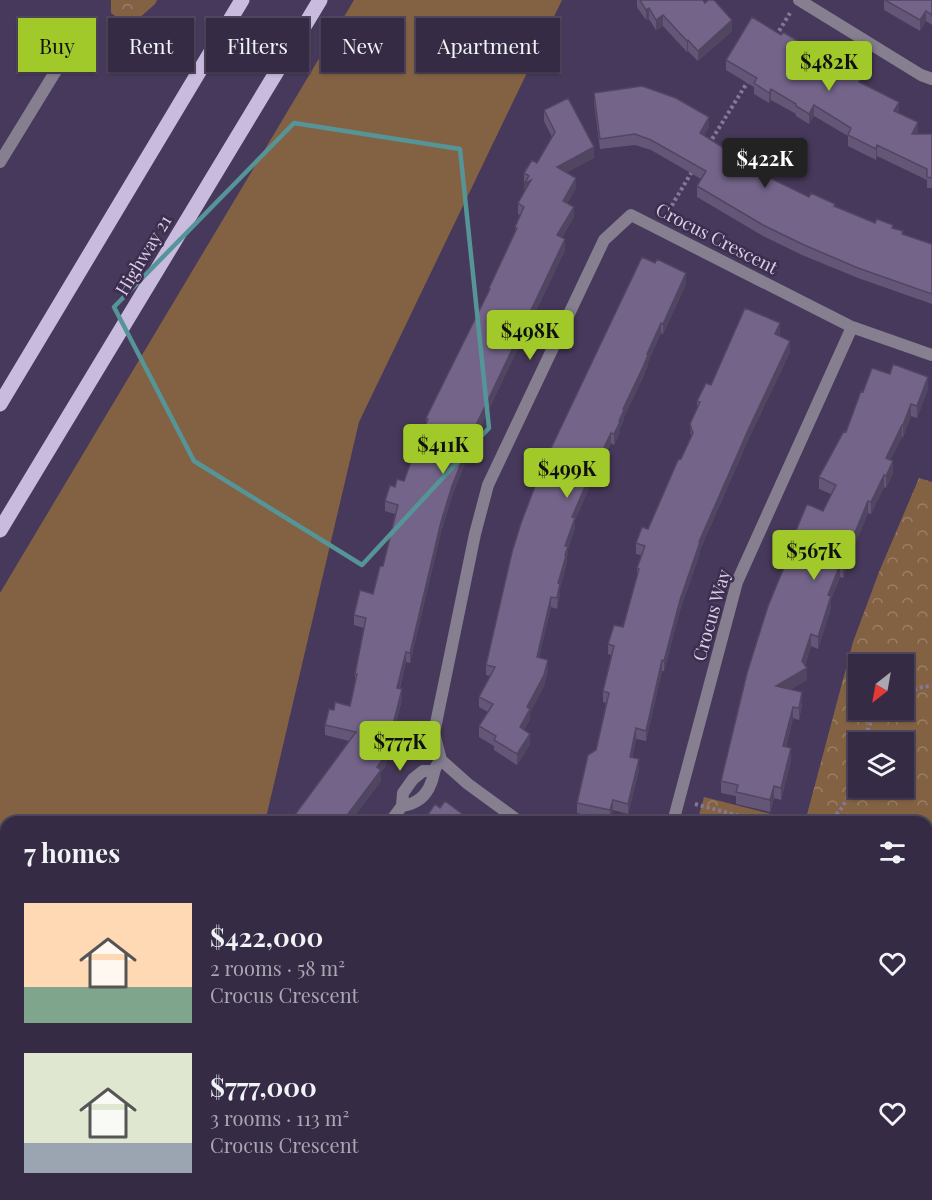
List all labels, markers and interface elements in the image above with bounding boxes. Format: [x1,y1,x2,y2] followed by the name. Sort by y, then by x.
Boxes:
[18,18,96,72] chip: Buy
[108,18,194,72] chip: Rent
[206,18,309,72] chip: Filters
[321,18,404,72] chip: New
[416,18,560,72] chip: Apartment
[787,41,871,92] pin: $482K
[800,47,858,74] text: $482K
[723,138,807,189] pin: $422K
[736,144,794,171] text: $422K
[652,197,783,279] street label: Crocus Crescent
[110,210,177,300] street label: Highway 21
[488,310,572,361] pin: $498K
[501,316,559,343] text: $498K
[401,424,485,475] pin: $411K
[417,430,469,457] text: $411K
[525,448,609,499] pin: $499K
[538,454,596,481] text: $499K
[772,530,856,581] pin: $567K
[786,536,842,563] text: $567K
[686,566,736,664] street label: Crocus Way
[848,654,914,720] north arrow
[848,654,914,798] map controls
[358,721,442,772] pin: $777K
[373,727,427,754] text: $777K
[848,732,914,798] button: layers
[24,835,120,870] text: 7 homes
[876,836,909,869] icon: filters
[210,919,323,954] text: $422,000
[72,927,144,999] icon: home
[876,947,909,980] icon: heart
[210,954,345,981] text: 2 rooms · 58 m²
[210,981,359,1008] text: Crocus Crescent
[210,1069,317,1104] text: $777,000
[72,1077,144,1149] icon: home
[876,1097,909,1130] icon: heart
[210,1104,349,1131] text: 3 rooms · 113 m²
[210,1131,359,1158] text: Crocus Crescent

